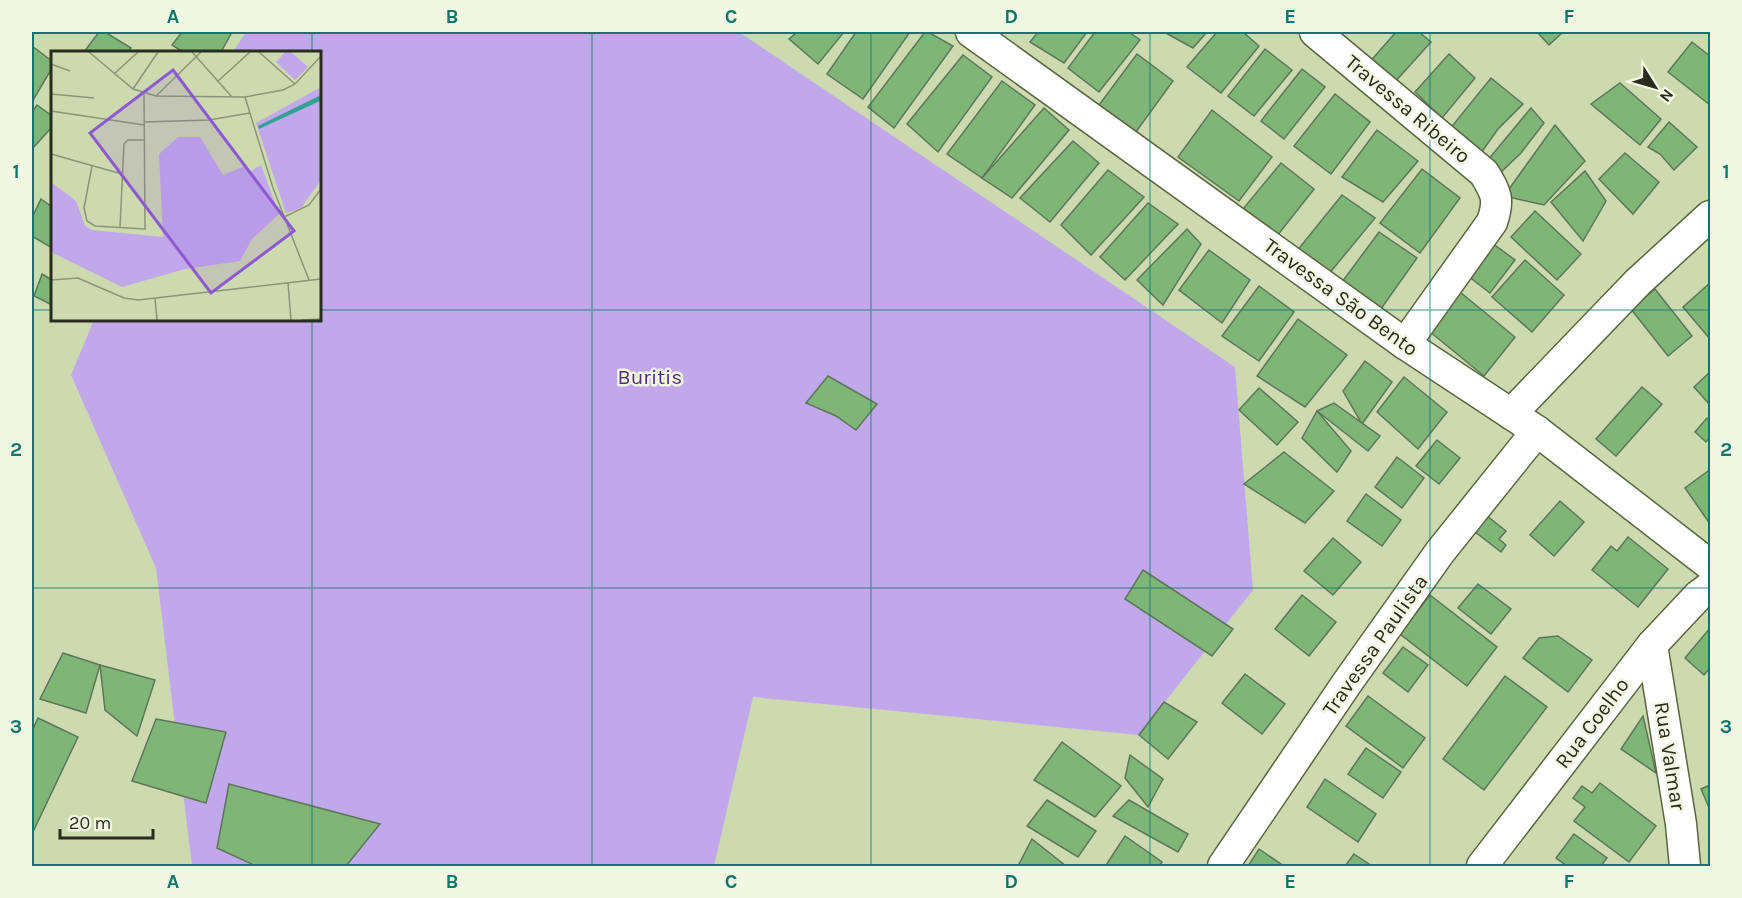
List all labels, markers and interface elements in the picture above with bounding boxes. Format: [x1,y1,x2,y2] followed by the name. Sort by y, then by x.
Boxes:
[167,5,180,28] text: A
[446,5,458,28] text: B
[725,5,737,28] text: C
[1004,5,1018,28] text: D
[1284,5,1296,28] text: E
[1564,5,1575,28] text: F
[1341,50,1475,168] street label: Travessa Ribeiro
[51,51,321,321] inset map
[1625,57,1685,117] north arrow
[1656,85,1678,106] text: N
[12,160,20,183] text: 1
[1722,160,1730,183] text: 1
[1259,233,1423,361] street label: Travessa São Bento
[618,365,682,389] park label: Buritis
[10,438,22,461] text: 2
[1720,438,1732,461] text: 2
[1317,570,1433,720] street label: Travessa Paulista
[1550,673,1634,773] street label: Rua Coelho
[1650,700,1690,812] street label: Rua Valmar
[10,715,22,738] text: 3
[1720,715,1732,738] text: 3
[60,802,153,840] scale bar
[69,812,111,834] text: 20 m
[167,870,180,893] text: A
[446,870,458,893] text: B
[725,870,737,893] text: C
[1004,870,1018,893] text: D
[1284,870,1296,893] text: E
[1564,870,1575,893] text: F

